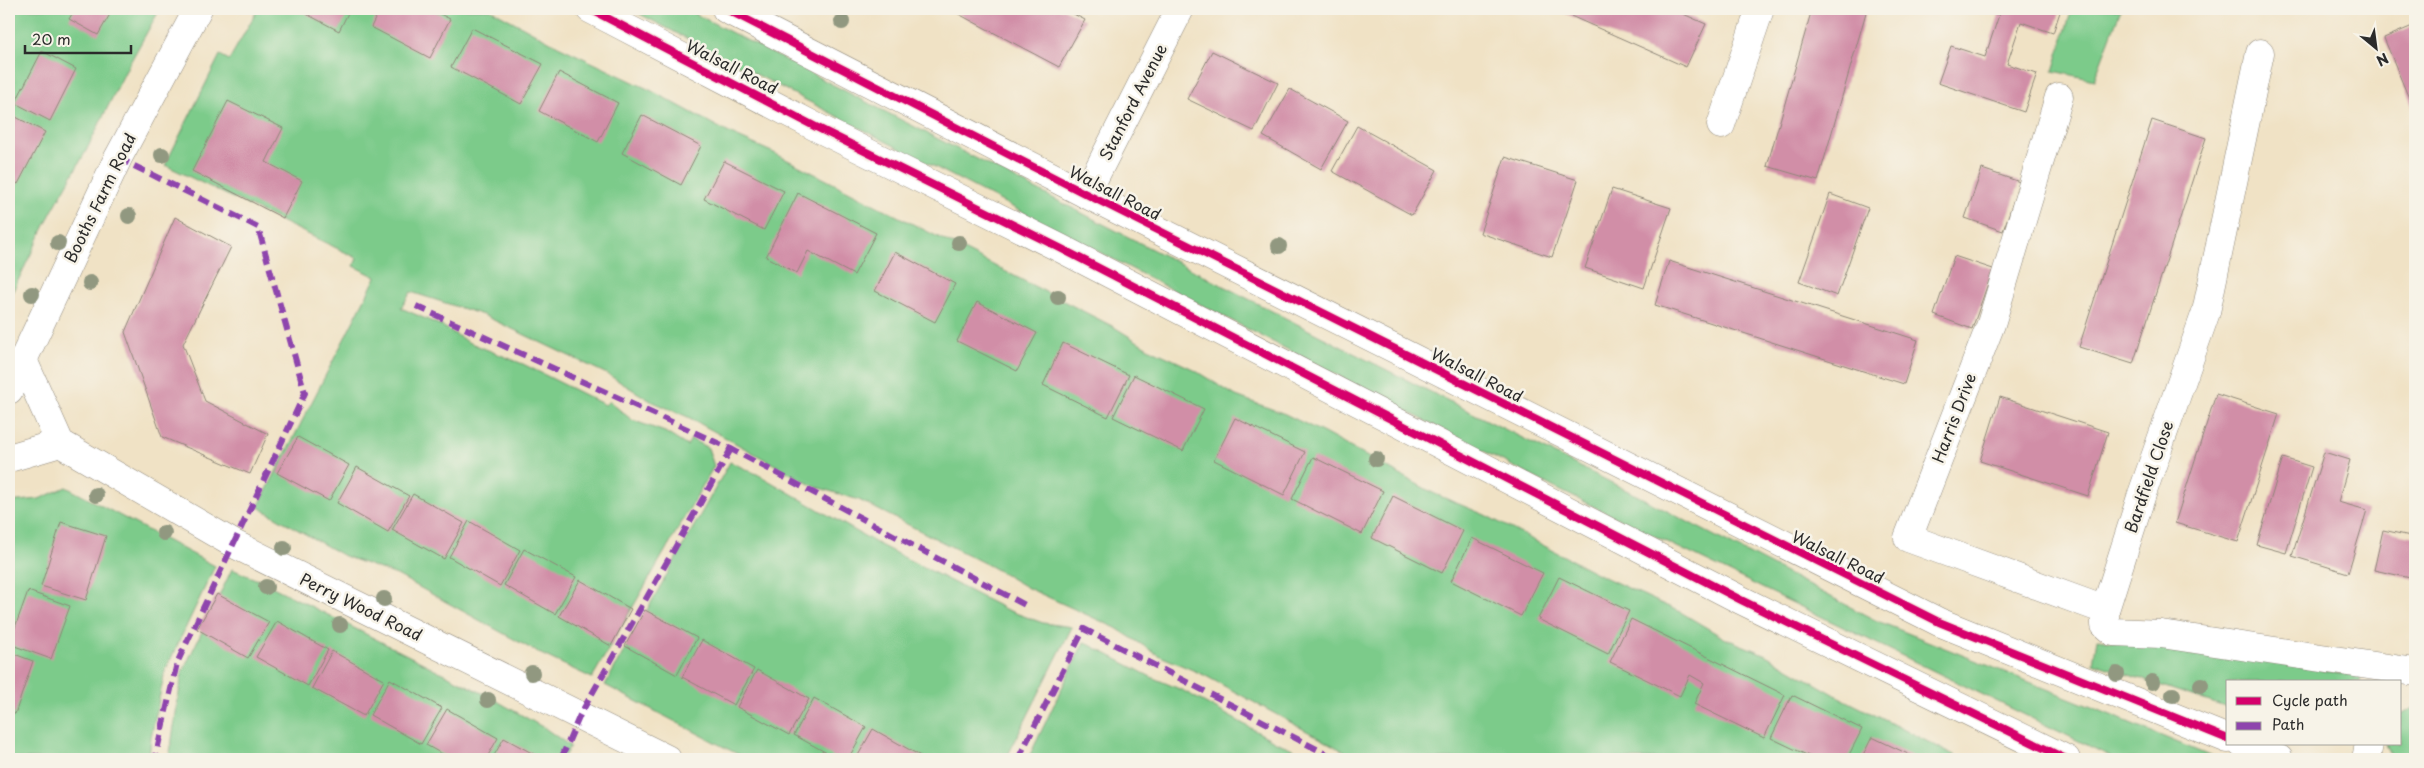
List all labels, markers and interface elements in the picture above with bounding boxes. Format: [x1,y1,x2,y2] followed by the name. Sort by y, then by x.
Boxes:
[25,22,131,54] scale bar
[2352,22,2402,72] north arrow
[32,27,71,50] text: 20 m
[682,33,783,100] street label: Walsall Road
[1092,39,1172,164] street label: Stanford Avenue
[2373,48,2392,72] text: N
[57,129,141,266] street label: Booths Farm Road
[1065,159,1166,226] street label: Walsall Road
[1427,341,1528,408] street label: Walsall Road
[1925,369,1981,466] street label: Harris Drive
[2118,417,2178,536] street label: Bardfield Close
[1788,523,1889,589] street label: Walsall Road
[296,566,427,646] street label: Perry Wood Road
[2226,680,2402,746] legend
[2272,688,2348,711] text: Cycle path
[2272,712,2304,735] text: Path

